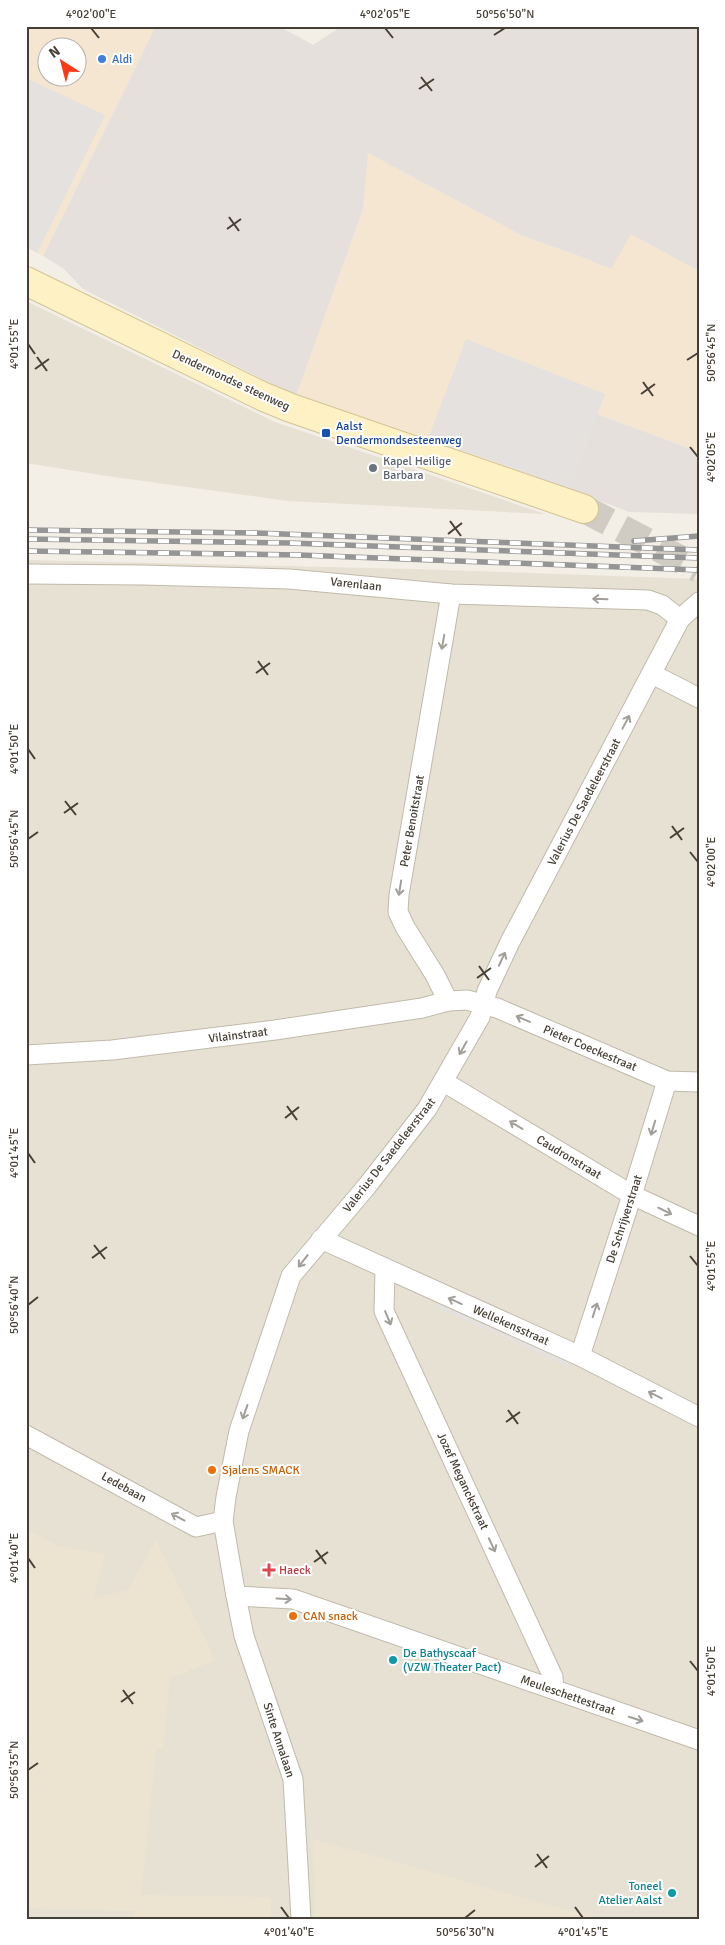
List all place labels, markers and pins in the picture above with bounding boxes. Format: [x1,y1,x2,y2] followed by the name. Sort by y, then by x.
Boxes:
[112,52,132,67] place label: Aldi
[96,53,108,65] marker: Aldi
[336,419,462,448] place label: Aalst Dendermondsesteenweg
[320,427,332,439] marker: Aalst Dendermondsesteenweg
[383,454,451,483] place label: Kapel Heilige Barbara
[367,462,379,474] marker: Kapel Heilige Barbara
[222,1463,300,1478] place label: Sjalens SMACK
[206,1464,218,1476] marker: Sjalens SMACK
[279,1563,311,1578] place label: Haeck
[263,1564,275,1576] marker: Haeck
[303,1609,358,1624] place label: CAN snack
[287,1610,299,1622] marker: CAN snack
[403,1646,501,1675] place label: De Bathyscaaf (VZW Theater Pact)
[387,1654,399,1666] marker: De Bathyscaaf (VZW Theater Pact)
[599,1879,662,1908] place label: Toneel Atelier Aalst
[666,1887,678,1899] marker: Toneel Atelier Aalst

